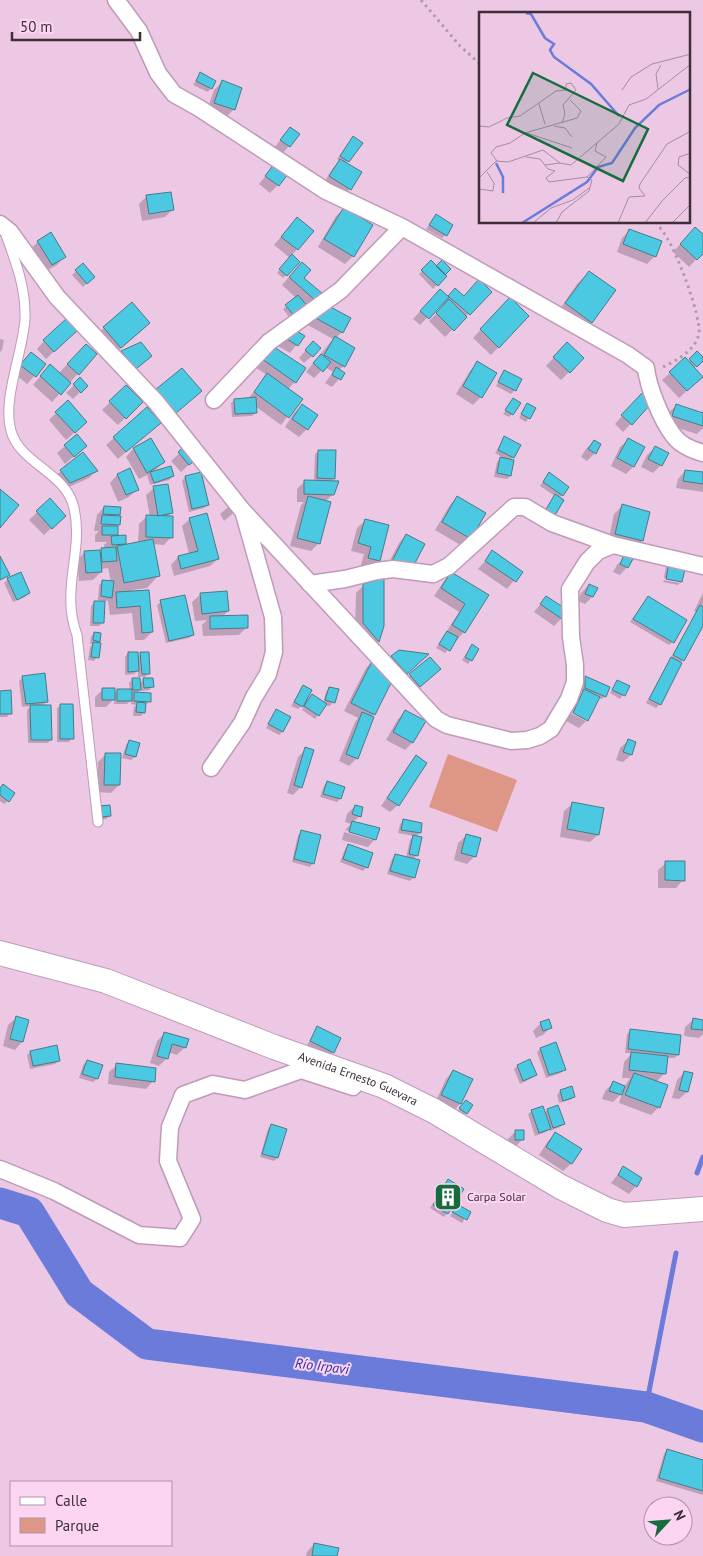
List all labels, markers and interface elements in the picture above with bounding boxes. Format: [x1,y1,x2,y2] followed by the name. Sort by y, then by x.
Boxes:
[12,10,140,42] scale bar
[479,12,690,224] inset map
[20,17,53,36] text: 50 m
[296,1048,420,1109] street label: Avenida Ernesto Guevara
[433,1182,463,1212] building icon: Carpa Solar
[467,1189,526,1204] place label: Carpa Solar
[294,1354,350,1378] water label: Río Irpavi
[10,1481,172,1546] legend
[55,1491,87,1510] text: Calle
[643,1496,693,1546] north arrow
[670,1507,690,1523] text: N
[55,1516,99,1535] text: Parque

